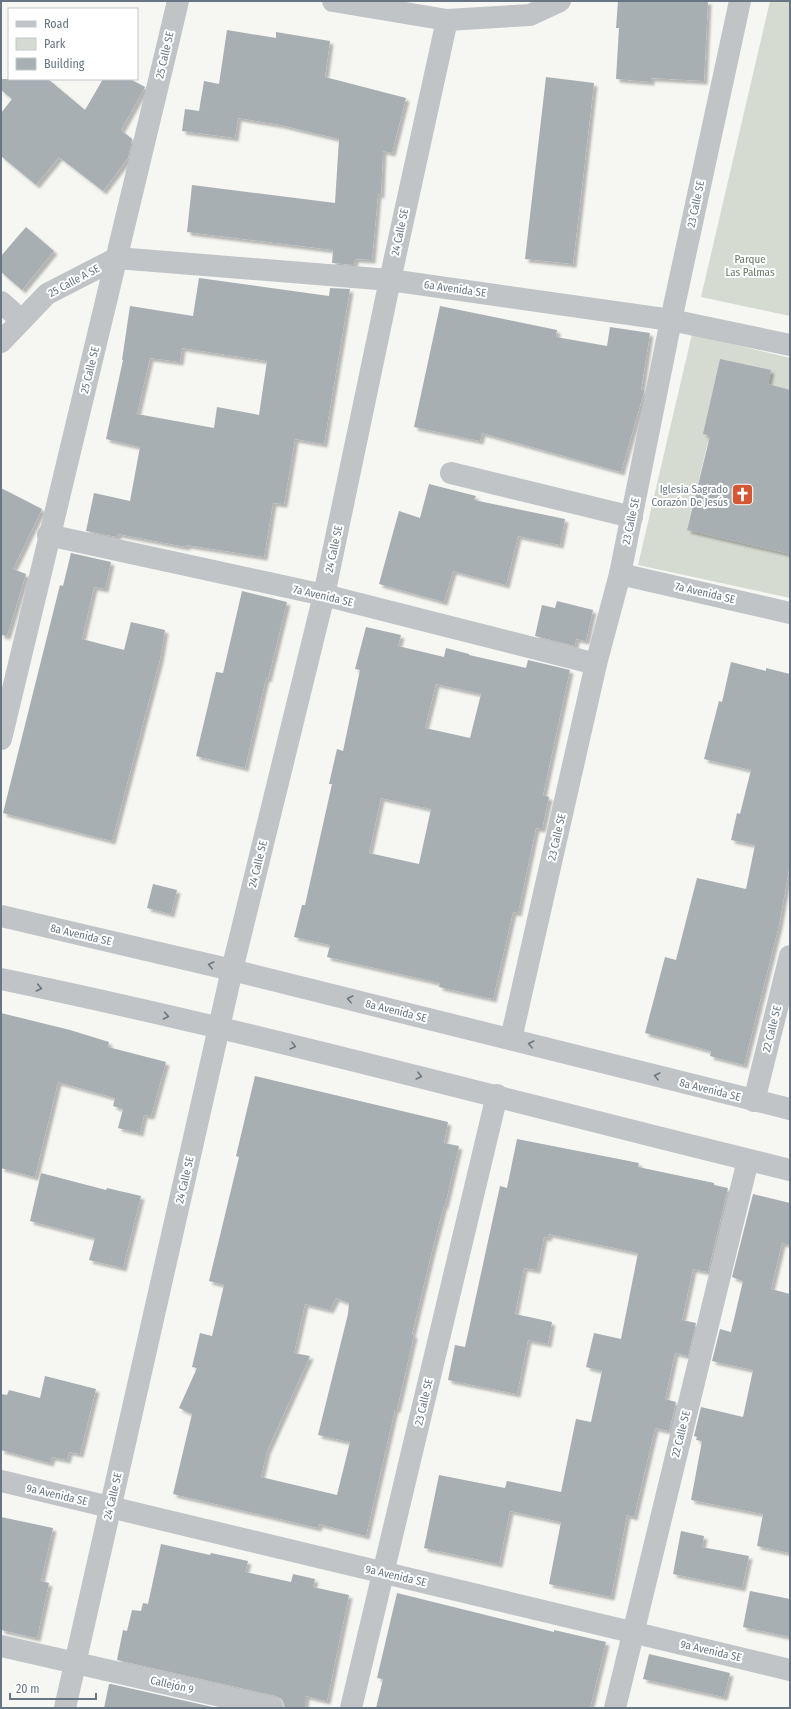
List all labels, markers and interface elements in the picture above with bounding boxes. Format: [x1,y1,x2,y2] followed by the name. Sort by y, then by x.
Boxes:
[8,8,138,80] legend
[44,17,69,31] text: Road
[153,30,177,80] street label: 25 Calle SE
[44,37,66,51] text: Park
[44,57,85,71] text: Building
[685,179,707,229] street label: 23 Calle SE
[389,207,411,257] street label: 24 Calle SE
[725,253,775,279] park label: Parque Las Palmas
[46,262,102,300] street label: 25 Calle A SE
[423,278,487,300] street label: 6a Avenida SE
[78,345,102,395] street label: 25 Calle SE
[730,482,756,508] church icon: Iglesia Sagrado Corazón De Jesús
[652,483,728,509] place label: Iglesia Sagrado Corazón De Jesús
[620,496,642,546] street label: 23 Calle SE
[323,524,345,574] street label: 24 Calle SE
[674,580,736,606] street label: 7a Avenida SE
[292,583,354,609] street label: 7a Avenida SE
[545,812,569,862] street label: 23 Calle SE
[246,839,270,889] street label: 24 Calle SE
[49,922,113,948] street label: 8a Avenida SE
[207,962,214,970] one-way arrow
[36,983,42,991] one-way arrow
[347,996,354,1004] one-way arrow
[364,997,428,1025] street label: 8a Avenida SE
[760,1004,784,1054] street label: 22 Calle SE
[163,1011,169,1019] one-way arrow
[528,1040,535,1049] one-way arrow
[289,1041,296,1049] one-way arrow
[416,1072,422,1080] one-way arrow
[654,1072,661,1081] one-way arrow
[678,1076,742,1104] street label: 8a Avenida SE
[173,1155,197,1205] street label: 24 Calle SE
[412,1377,436,1427] street label: 23 Calle SE
[669,1409,693,1459] street label: 22 Calle SE
[101,1471,125,1521] street label: 24 Calle SE
[25,1482,89,1508] street label: 9a Avenida SE
[364,1563,428,1589] street label: 9a Avenida SE
[679,1638,743,1664] street label: 9a Avenida SE
[149,1674,195,1696] street label: Callejón 9
[10,1675,96,1701] scale bar
[16,1682,40,1696] text: 20 m

